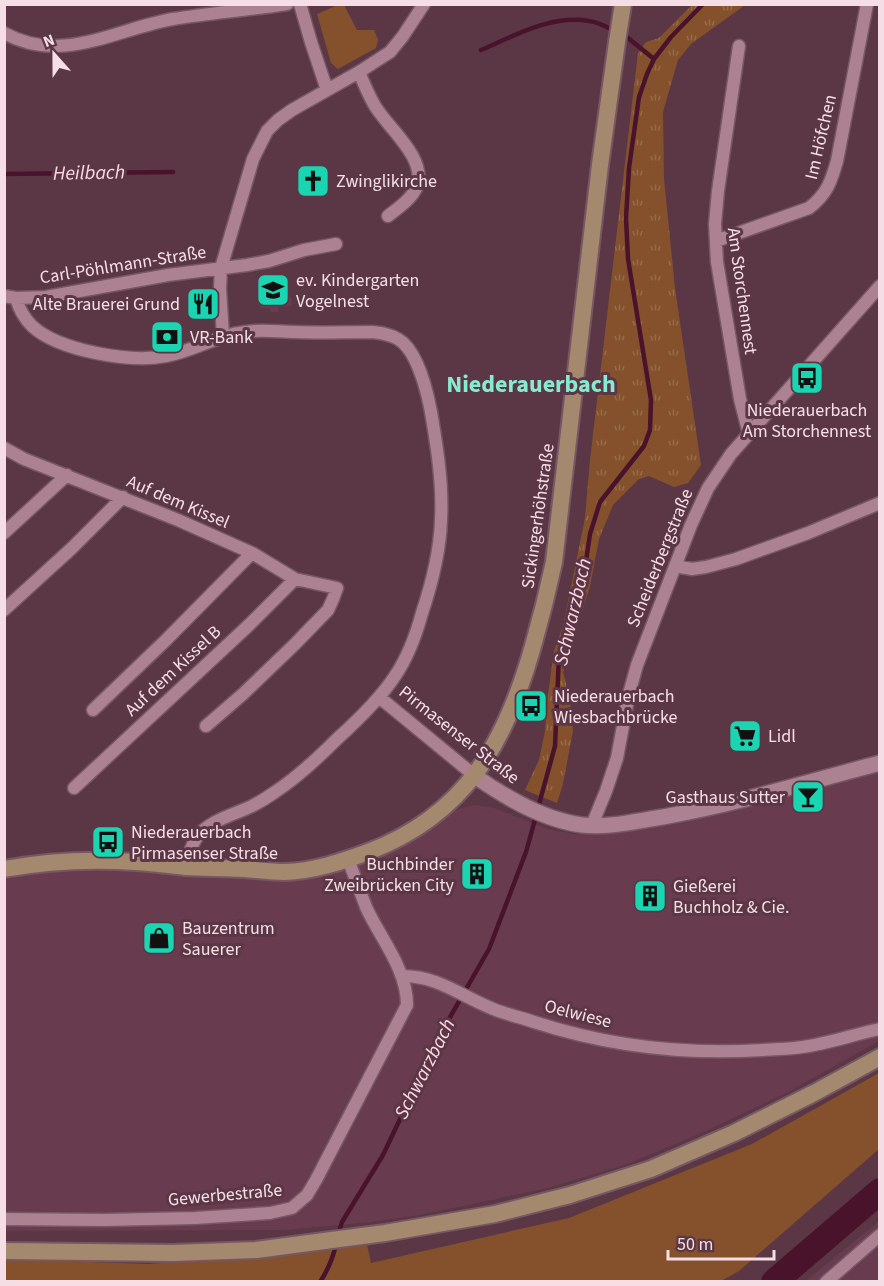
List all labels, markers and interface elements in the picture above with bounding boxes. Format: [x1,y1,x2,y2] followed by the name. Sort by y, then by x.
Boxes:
[24,24,84,84] north arrow
[40,29,58,53] text: N
[799,92,843,182] street label: Im Höfchen
[53,158,125,188] water label: Heilbach
[295,163,331,199] church icon: Zwinglikirche
[336,169,437,194] place label: Zwinglikirche
[721,226,763,356] street label: Am Storchennest
[38,239,208,290] street label: Carl-Pöhlmann-Straße
[296,268,419,314] place label: ev. Kindergarten Vogelnest
[255,272,291,308] school or university icon: ev. Kindergarten Vogelnest
[185,286,221,322] restaurant icon: Alte Brauerei Grund
[33,292,180,317] place label: Alte Brauerei Grund
[149,319,185,355] bank icon: VR-Bank
[190,325,253,350] place label: VR-Bank
[789,360,825,396] bus stop icon: Niederauerbach Am Storchennest
[446,367,616,402] district label: Niederauerbach
[743,398,871,444] place label: Niederauerbach Am Storchennest
[515,442,561,590] street label: Sickingerhöhstraße
[123,469,233,535] street label: Auf dem Kissel
[621,485,699,631] street label: Scheiderbergstraße
[547,555,599,669] water label: Schwarzbach
[119,620,227,722] street label: Auf dem Kissel B
[393,680,525,790] street label: Pirmasenser Straße
[554,684,678,730] place label: Niederauerbach Wiesbachbrücke
[513,688,549,724] bus stop icon: Niederauerbach Wiesbachbrücke
[727,718,763,754] supermarket icon: Lidl
[768,724,796,749] place label: Lidl
[790,779,826,815] bar icon: Gasthaus Sutter
[666,785,786,810] place label: Gasthaus Sutter
[131,820,278,866] place label: Niederauerbach Pirmasenser Straße
[90,824,126,860] bus stop icon: Niederauerbach Pirmasenser Straße
[324,852,455,898] place label: Buchbinder Zweibrücken City
[459,856,495,892] building icon: Buchbinder Zweibrücken City
[673,874,789,920] place label: Gießerei Buchholz & Cie.
[632,878,668,914] building icon: Gießerei Buchholz & Cie.
[182,916,275,962] place label: Bauzentrum Sauerer
[141,920,177,956] shop icon: Bauzentrum Sauerer
[542,994,614,1034] street label: Oelwiese
[388,1014,462,1124] water label: Schwarzbach
[167,1178,283,1212] street label: Gewerbestraße
[668,1223,774,1261] scale bar
[677,1232,713,1257] text: 50 m

